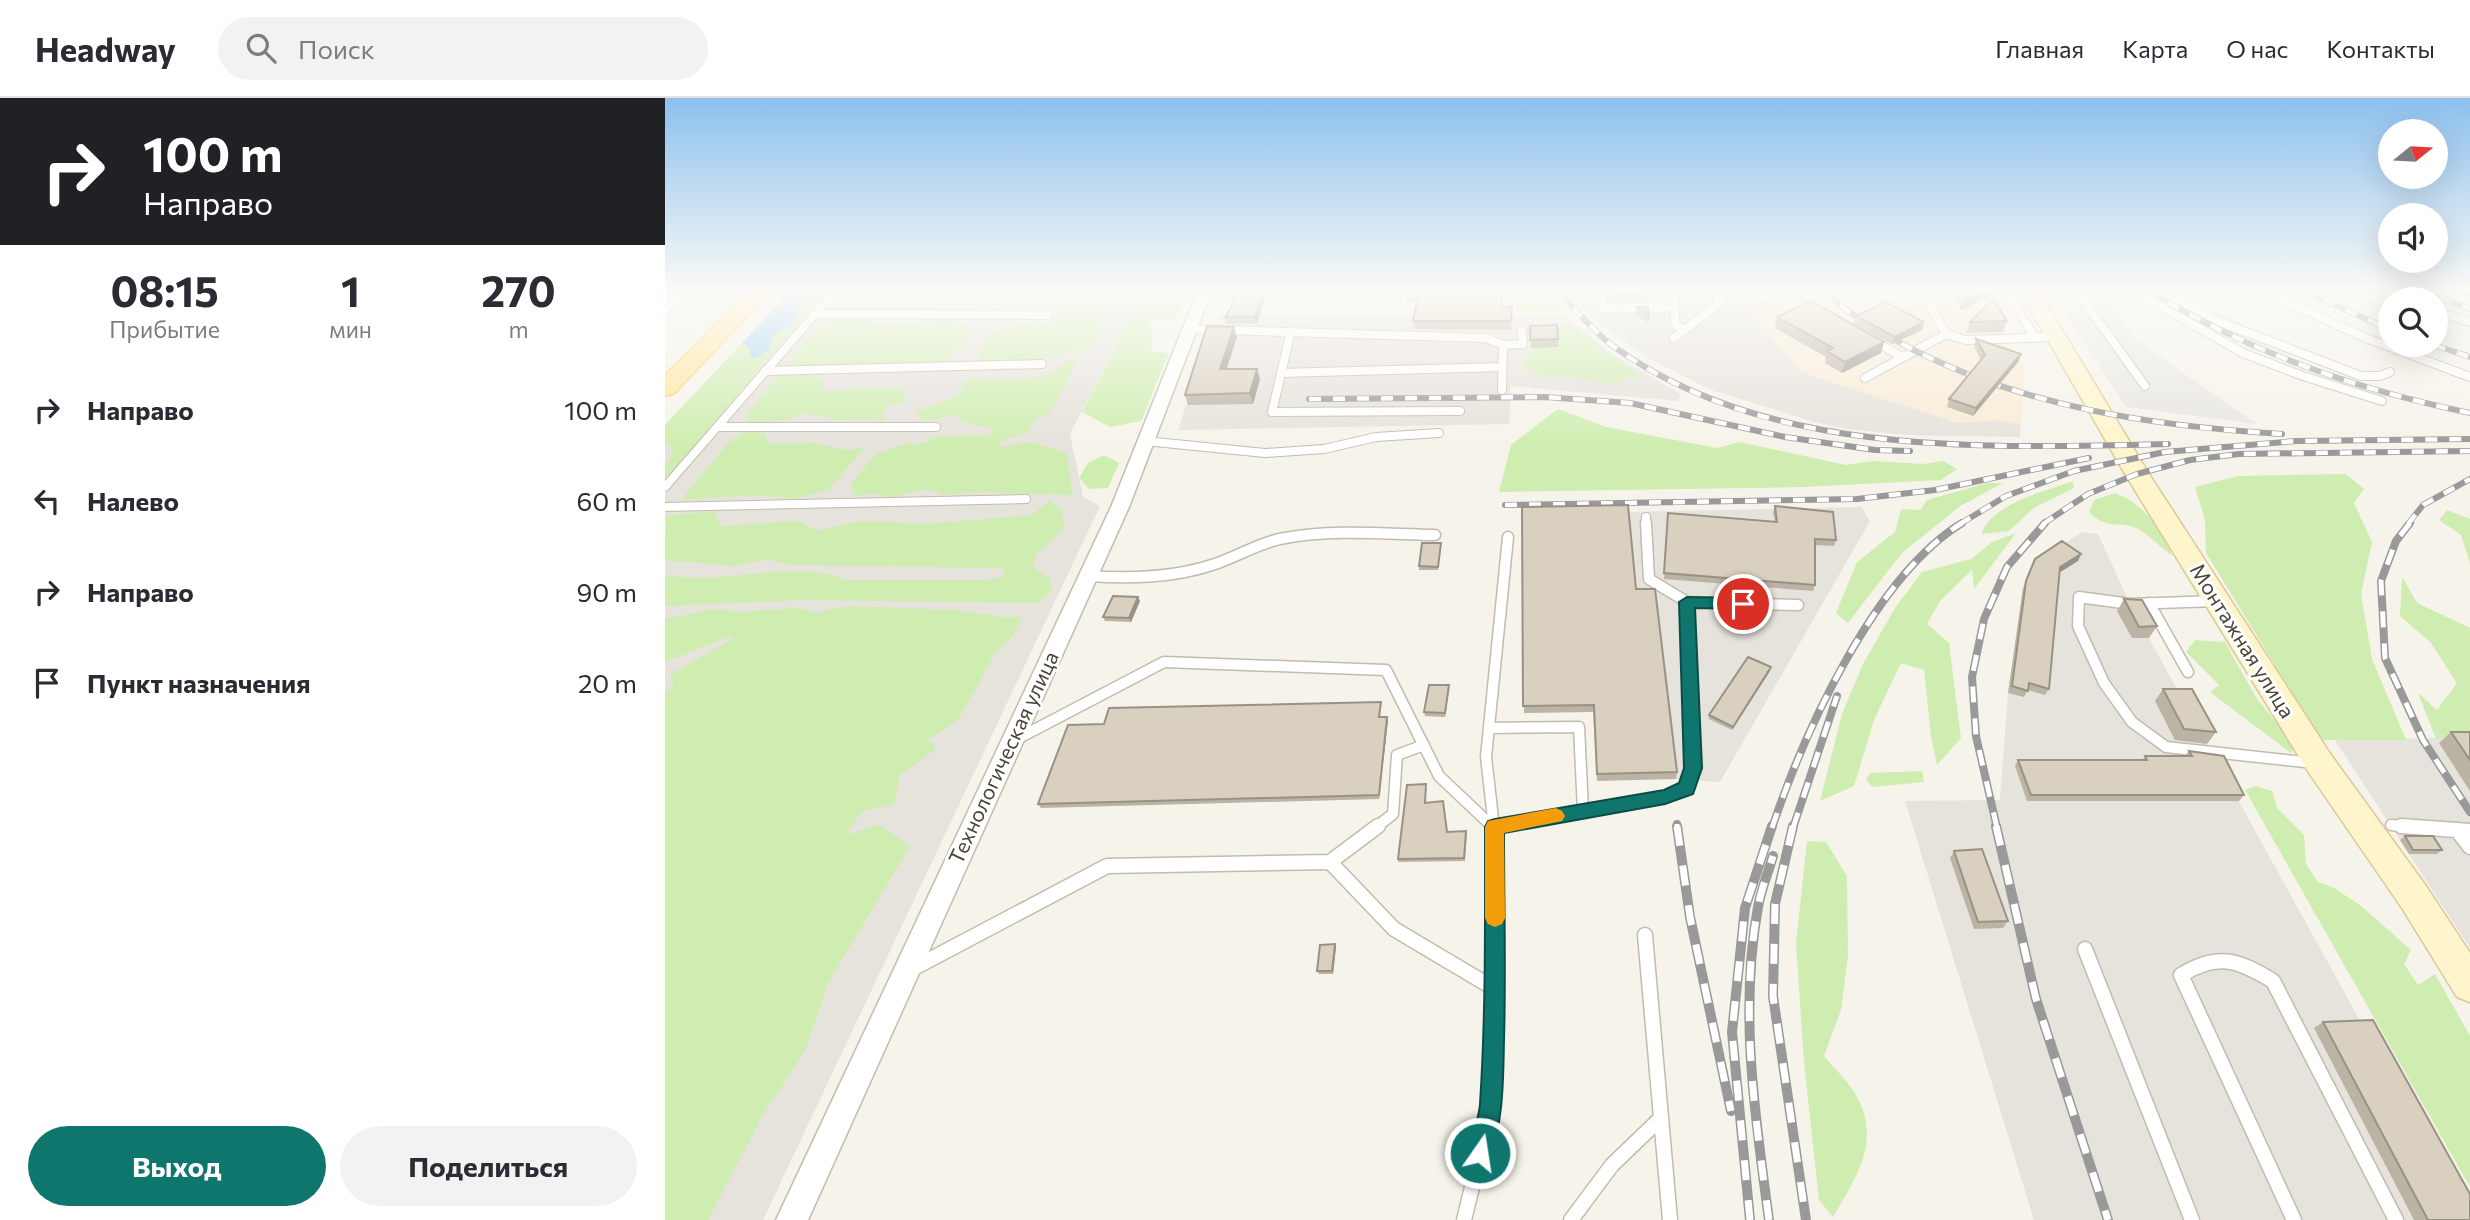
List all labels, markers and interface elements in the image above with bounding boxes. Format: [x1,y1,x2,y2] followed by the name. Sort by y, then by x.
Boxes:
[218,17,708,80] search box
[35,28,176,69] text: Headway
[242,29,280,67] icon: search
[298,33,375,64] text: Поиск
[1995,34,2084,63] text: Главная
[2122,34,2188,63] text: Карта
[2226,34,2288,63] text: О нас
[2326,34,2435,63] text: Контакты
[2378,119,2448,189] north arrow
[2378,119,2448,357] map controls
[143,122,282,182] text: 100 m
[28,126,119,217] icon: right
[143,182,273,222] text: Направо
[2378,203,2448,273] button: sound
[110,264,219,316] text: 08:15
[341,264,360,316] text: 1
[481,264,556,316] text: 270
[2378,287,2448,357] button: search
[109,315,220,343] text: Прибытие
[329,315,372,343] text: мин
[508,315,528,343] text: m
[28,391,66,429] icon: right
[87,394,194,425] text: Направо
[564,394,637,425] text: 100 m
[28,482,66,520] icon: left
[87,485,179,516] text: Налево
[577,485,637,516] text: 60 m
[2186,558,2301,722] street label: Монтажная улица
[28,573,66,611] icon: right
[1713,574,1773,634] pin
[87,576,194,607] text: Направо
[577,576,637,607] text: 90 m
[1724,585,1762,623] icon: arrive
[942,647,1063,868] street label: Технологическая улица
[28,664,66,702] icon: arrive
[87,667,311,698] text: Пункт назначения
[578,667,637,698] text: 20 m
[1443,1116,1517,1190] position arrow
[28,1126,326,1206] button: Выход
[340,1126,637,1206] button: Поделиться

